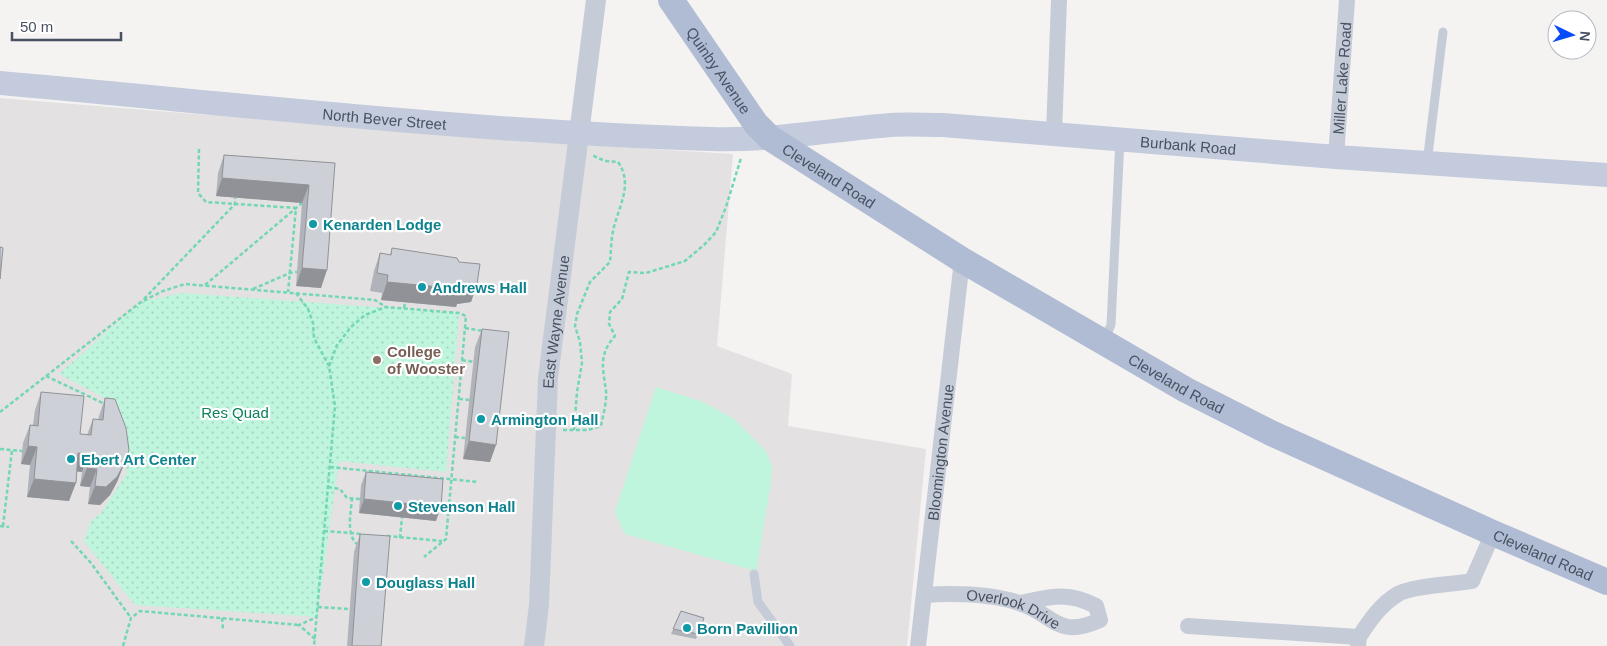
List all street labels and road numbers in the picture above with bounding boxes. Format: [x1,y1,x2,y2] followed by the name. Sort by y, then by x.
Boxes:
[1329,21,1354,135] street label: Miller Lake Road
[683,23,755,117] street label: Quinby Avenue
[322,105,448,132] street label: North Bever Street
[1140,133,1237,157] street label: Burbank Road
[779,140,879,211] street label: Cleveland Road
[539,254,572,389] street label: East Wayne Avenue
[1126,350,1227,416] street label: Cleveland Road
[924,383,956,521] street label: Bloomington Avenue
[1491,526,1596,583] street label: Cleveland Road
[966,586,1063,632] street label: Overlook Drive

